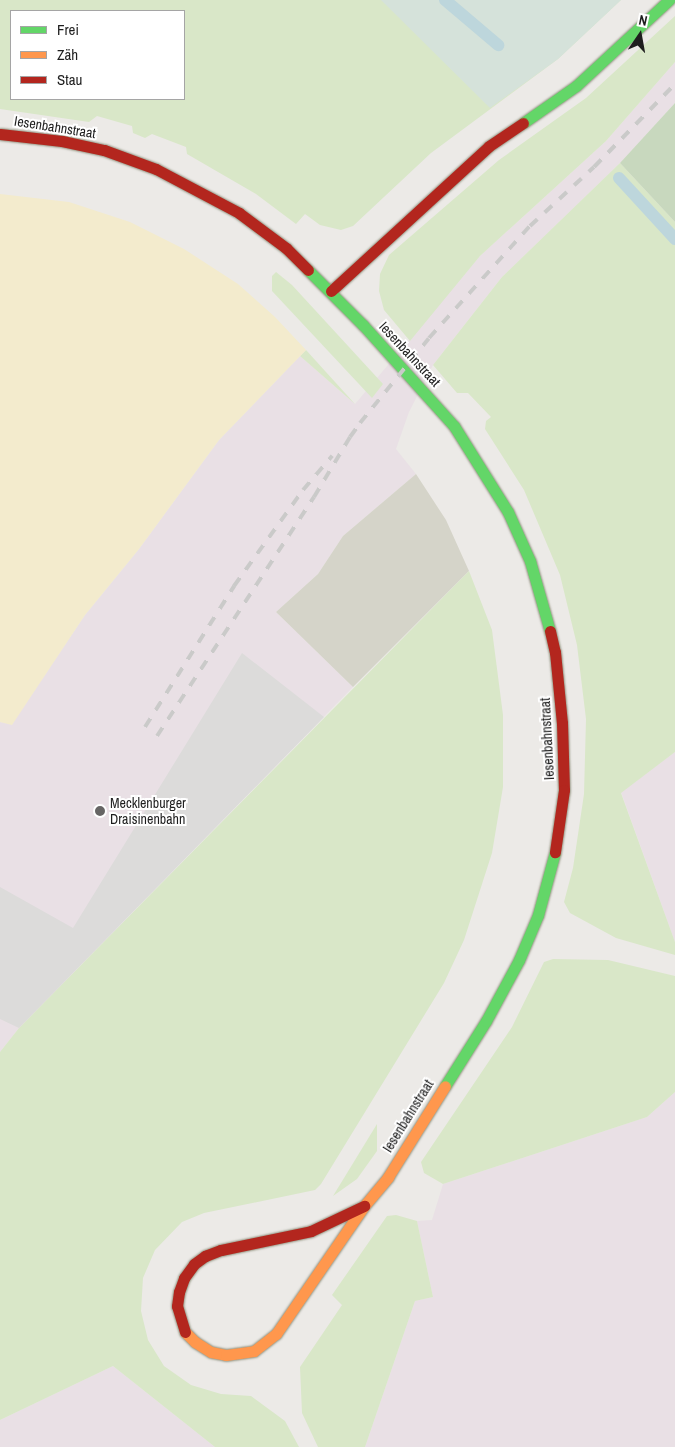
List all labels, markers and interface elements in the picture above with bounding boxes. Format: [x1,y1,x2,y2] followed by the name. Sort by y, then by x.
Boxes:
[10,10,185,100] legend
[615,10,665,60] north arrow
[637,11,649,30] text: N
[57,19,79,40] text: Frei
[57,44,78,65] text: Zäh
[57,69,82,90] text: Stau
[13,112,97,142] street label: Iesenbahnstraat
[376,318,444,390] street label: Iesenbahnstraat
[536,697,558,781] street label: Iesenbahnstraat
[110,795,186,828] place label: Mecklenburger Draisinenbahn
[94,805,106,817] marker: Mecklenburger Draisinenbahn
[379,1077,437,1155] street label: Iesenbahnstraat

